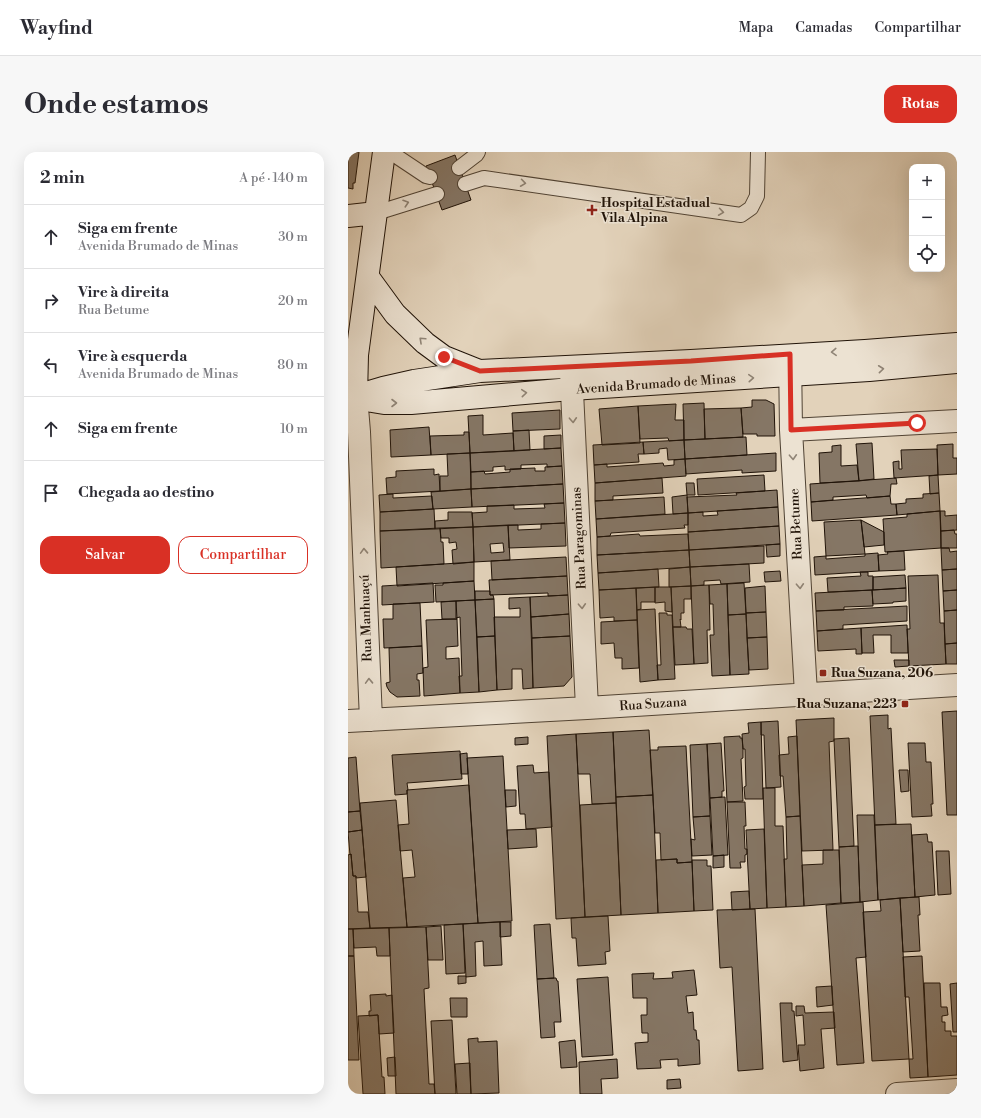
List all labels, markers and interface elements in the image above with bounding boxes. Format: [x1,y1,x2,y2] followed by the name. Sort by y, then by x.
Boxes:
[20,16,93,40] text: Wayfind
[739,19,773,37] text: Mapa
[795,19,852,37] text: Camadas
[874,19,961,37] text: Compartilhar
[884,85,957,123] button: Rotas
[24,87,209,122] text: Onde estamos
[909,164,945,272] map controls
[909,164,945,200] button: +
[40,167,85,189] text: 2 min
[239,170,308,186] text: A pé · 140 m
[520,178,526,187] one-way arrow
[600,195,711,226] place label: Hospital Estadual Vila Alpina
[403,199,410,208] one-way arrow
[909,200,945,236] button: −
[586,204,598,216] marker: Hospital Estadual Vila Alpina
[718,207,724,216] one-way arrow
[78,219,178,238] text: Siga em frente
[40,226,62,248] icon: ahead
[278,229,308,245] text: 30 m
[909,236,945,272] button: locate
[78,238,238,254] text: Avenida Brumado de Minas
[78,283,169,302] text: Vire à direita
[40,290,62,312] icon: right
[278,293,308,309] text: 20 m
[78,302,149,318] text: Rua Betume
[419,338,426,345] one-way arrow
[78,347,187,366] text: Vire à esquerda
[435,348,453,366] route end
[831,348,837,357] one-way arrow
[40,354,62,376] icon: left
[277,357,308,373] text: 80 m
[878,365,884,374] one-way arrow
[78,366,238,382] text: Avenida Brumado de Minas
[575,370,737,398] street label: Avenida Brumado de Minas
[748,374,754,382] one-way arrow
[520,389,527,398] one-way arrow
[391,399,397,407] one-way arrow
[908,414,926,432] route start
[569,417,577,423] one-way arrow
[40,418,62,440] icon: ahead
[78,419,178,438] text: Siga em frente
[280,421,308,437] text: 10 m
[788,453,797,460] one-way arrow
[40,482,62,504] icon: arrive
[78,483,214,502] text: Chegada ao destino
[568,486,590,590] street label: Rua Paragominas
[786,488,806,560] street label: Rua Betume
[40,536,170,574] button: Salvar
[178,536,308,574] button: Compartilhar
[359,548,368,554] one-way arrow
[356,574,376,662] street label: Rua Manhuaçú
[795,583,804,589] one-way arrow
[578,603,587,609] one-way arrow
[831,665,933,681] place label: Rua Suzana, 206
[818,668,828,678] marker: Rua Suzana, 206
[365,678,373,684] one-way arrow
[619,694,688,714] street label: Rua Suzana
[797,696,897,712] place label: Rua Suzana, 223
[900,699,910,709] marker: Rua Suzana, 223

